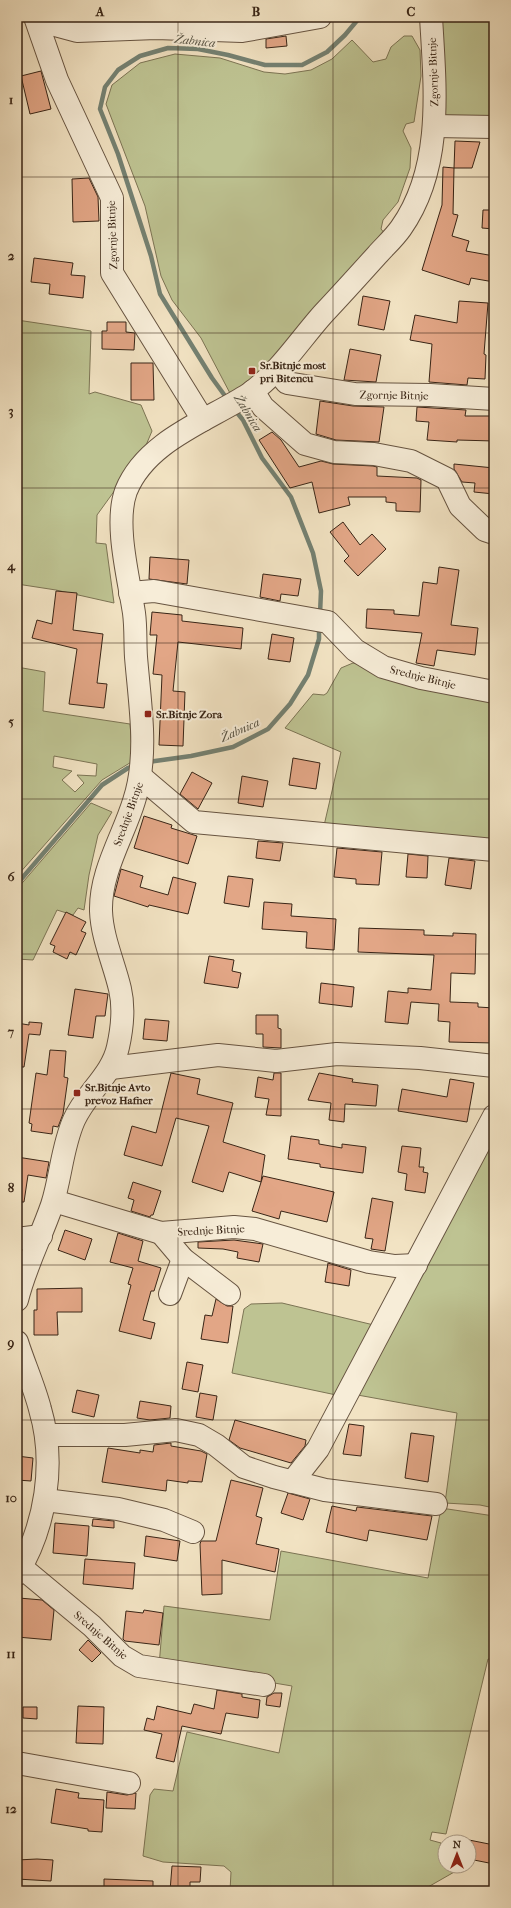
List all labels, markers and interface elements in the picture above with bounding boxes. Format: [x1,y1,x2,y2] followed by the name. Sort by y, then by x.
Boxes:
[95,4,105,19] text: A
[252,4,261,19] text: B
[407,4,416,19] text: C
[173,31,216,50] water label: Žabnica
[426,37,441,107] street label: Zgornje Bitnje
[9,92,14,107] text: 1
[105,200,120,270] street label: Zgornje Bitnje
[8,248,15,263] text: 2
[259,359,327,385] place label: Sr.Bitnje most pri Bitencu
[247,366,257,376] marker: Sr.Bitnje most pri Bitencu
[359,388,429,403] street label: Zgornje Bitnje
[231,390,266,434] water label: Žabnica
[8,403,14,419] text: 3
[6,558,16,574] text: 4
[389,663,458,692] street label: Srednje Bitnje
[156,708,223,721] place label: Sr.Bitnje Zora
[143,709,153,719] marker: Sr.Bitnje Zora
[8,714,14,729] text: 5
[217,714,262,745] water label: Žabnica
[111,780,146,848] street label: Srednje Bitnje
[7,869,15,884] text: 6
[7,1024,15,1039] text: 7
[84,1081,153,1107] place label: Sr.Bitnje Avto prevoz Hafner
[72,1088,82,1098] marker: Sr.Bitnje Avto prevoz Hafner
[8,1180,15,1195] text: 8
[177,1222,246,1239] street label: Srednje Bitnje
[7,1335,15,1351] text: 9
[5,1490,17,1505] text: 10
[71,1608,131,1663] street label: Srednje Bitnje
[6,1646,16,1661] text: 11
[5,1801,17,1816] text: 12
[437,1834,477,1874] north arrow
[453,1838,462,1851] text: N

